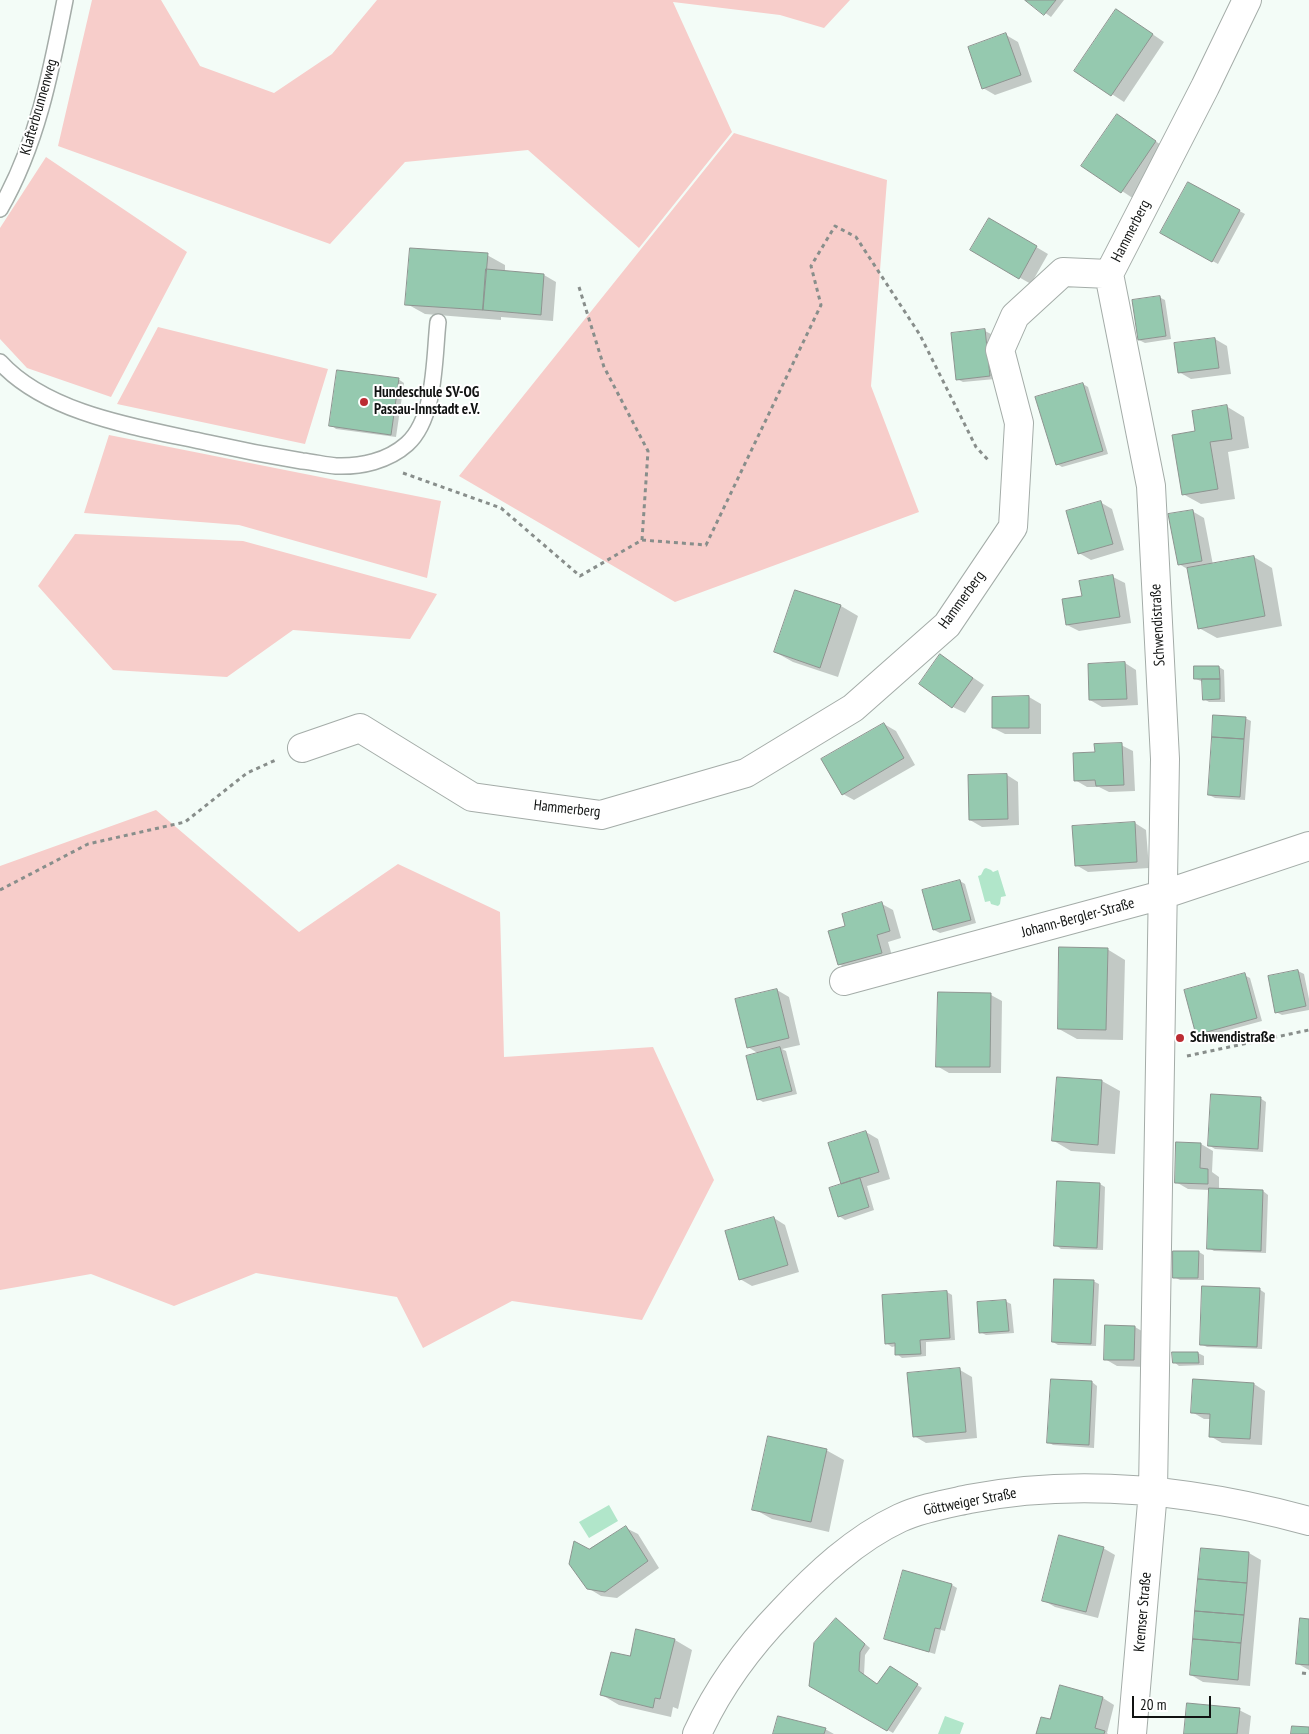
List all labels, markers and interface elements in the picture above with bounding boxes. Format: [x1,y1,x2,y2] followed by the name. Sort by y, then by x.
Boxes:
[17,57,61,157] street label: Klafterbrunnenweg
[1108,197,1154,265] street label: Hammerberg
[374,384,480,419] place label: Hundeschule SV-OG Passau-Innstadt e.V.
[358,396,370,408] marker: Hundeschule SV-OG Passau-Innstadt e.V.
[935,568,989,632] street label: Hammerberg
[1147,583,1169,667] street label: Schwendistraße
[533,797,601,821] street label: Hammerberg
[1019,894,1137,942] street label: Johann-Bergler-Straße
[1190,1029,1275,1047] place label: Schwendistraße
[1174,1032,1186,1044] marker: Schwendistraße
[922,1484,1018,1520] street label: Göttweiger Straße
[1131,1571,1155,1653] street label: Kremser Straße
[1134,1686,1213,1718] scale bar
[1140,1695,1166,1714] text: 20 m

